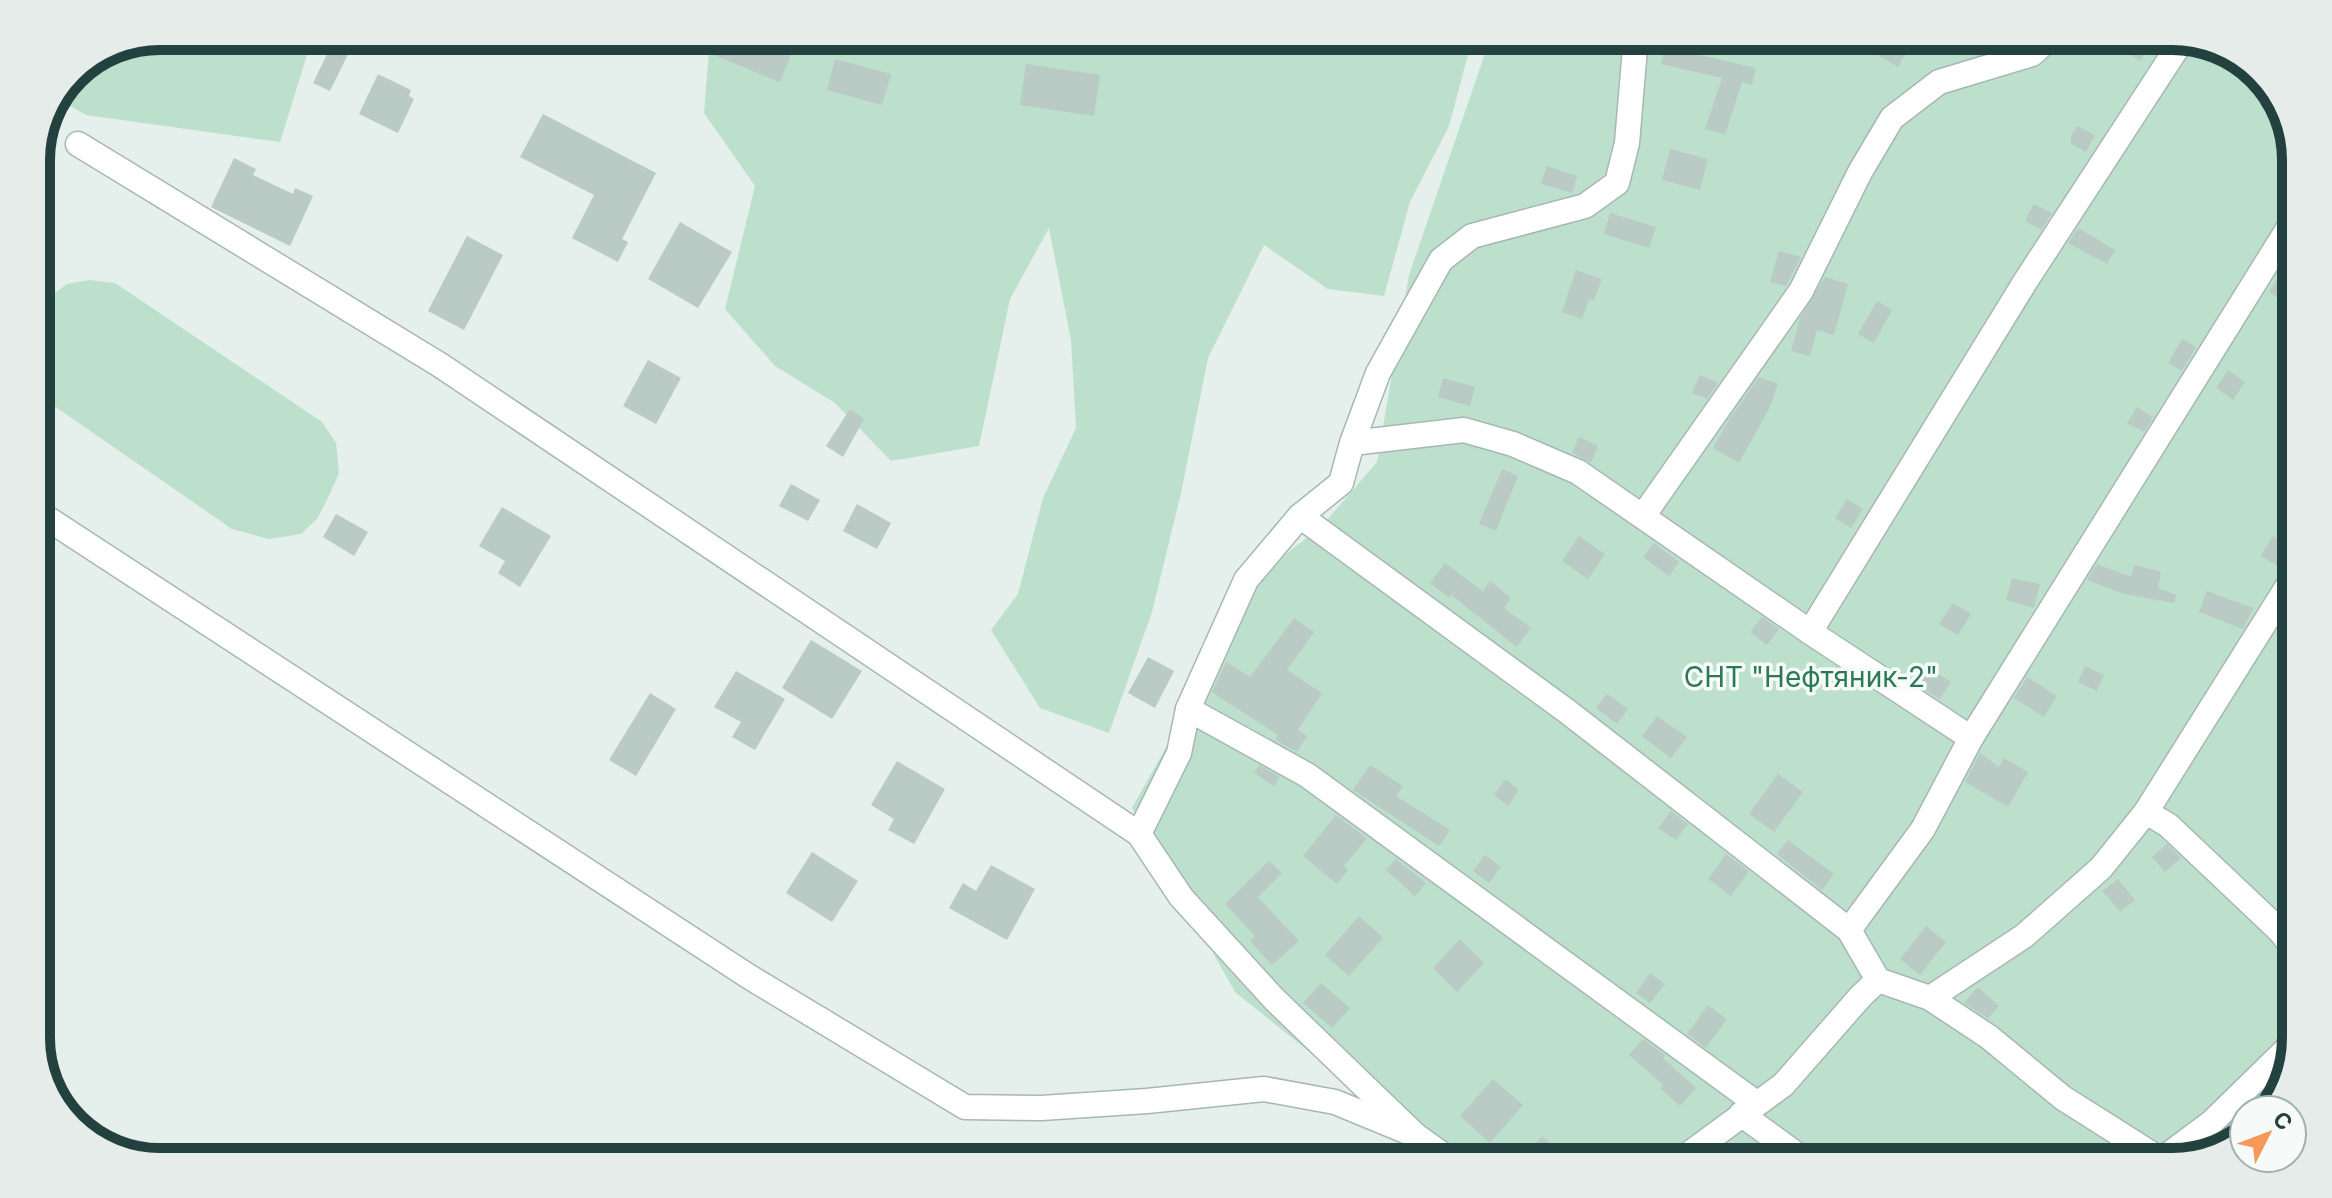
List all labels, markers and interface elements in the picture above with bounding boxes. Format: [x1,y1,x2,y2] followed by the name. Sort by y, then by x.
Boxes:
[1684,660,1938,694] park label: СНТ "Нефтяник-2"
[2228,1094,2308,1174] north arrow
[2268,1106,2298,1135] text: С

